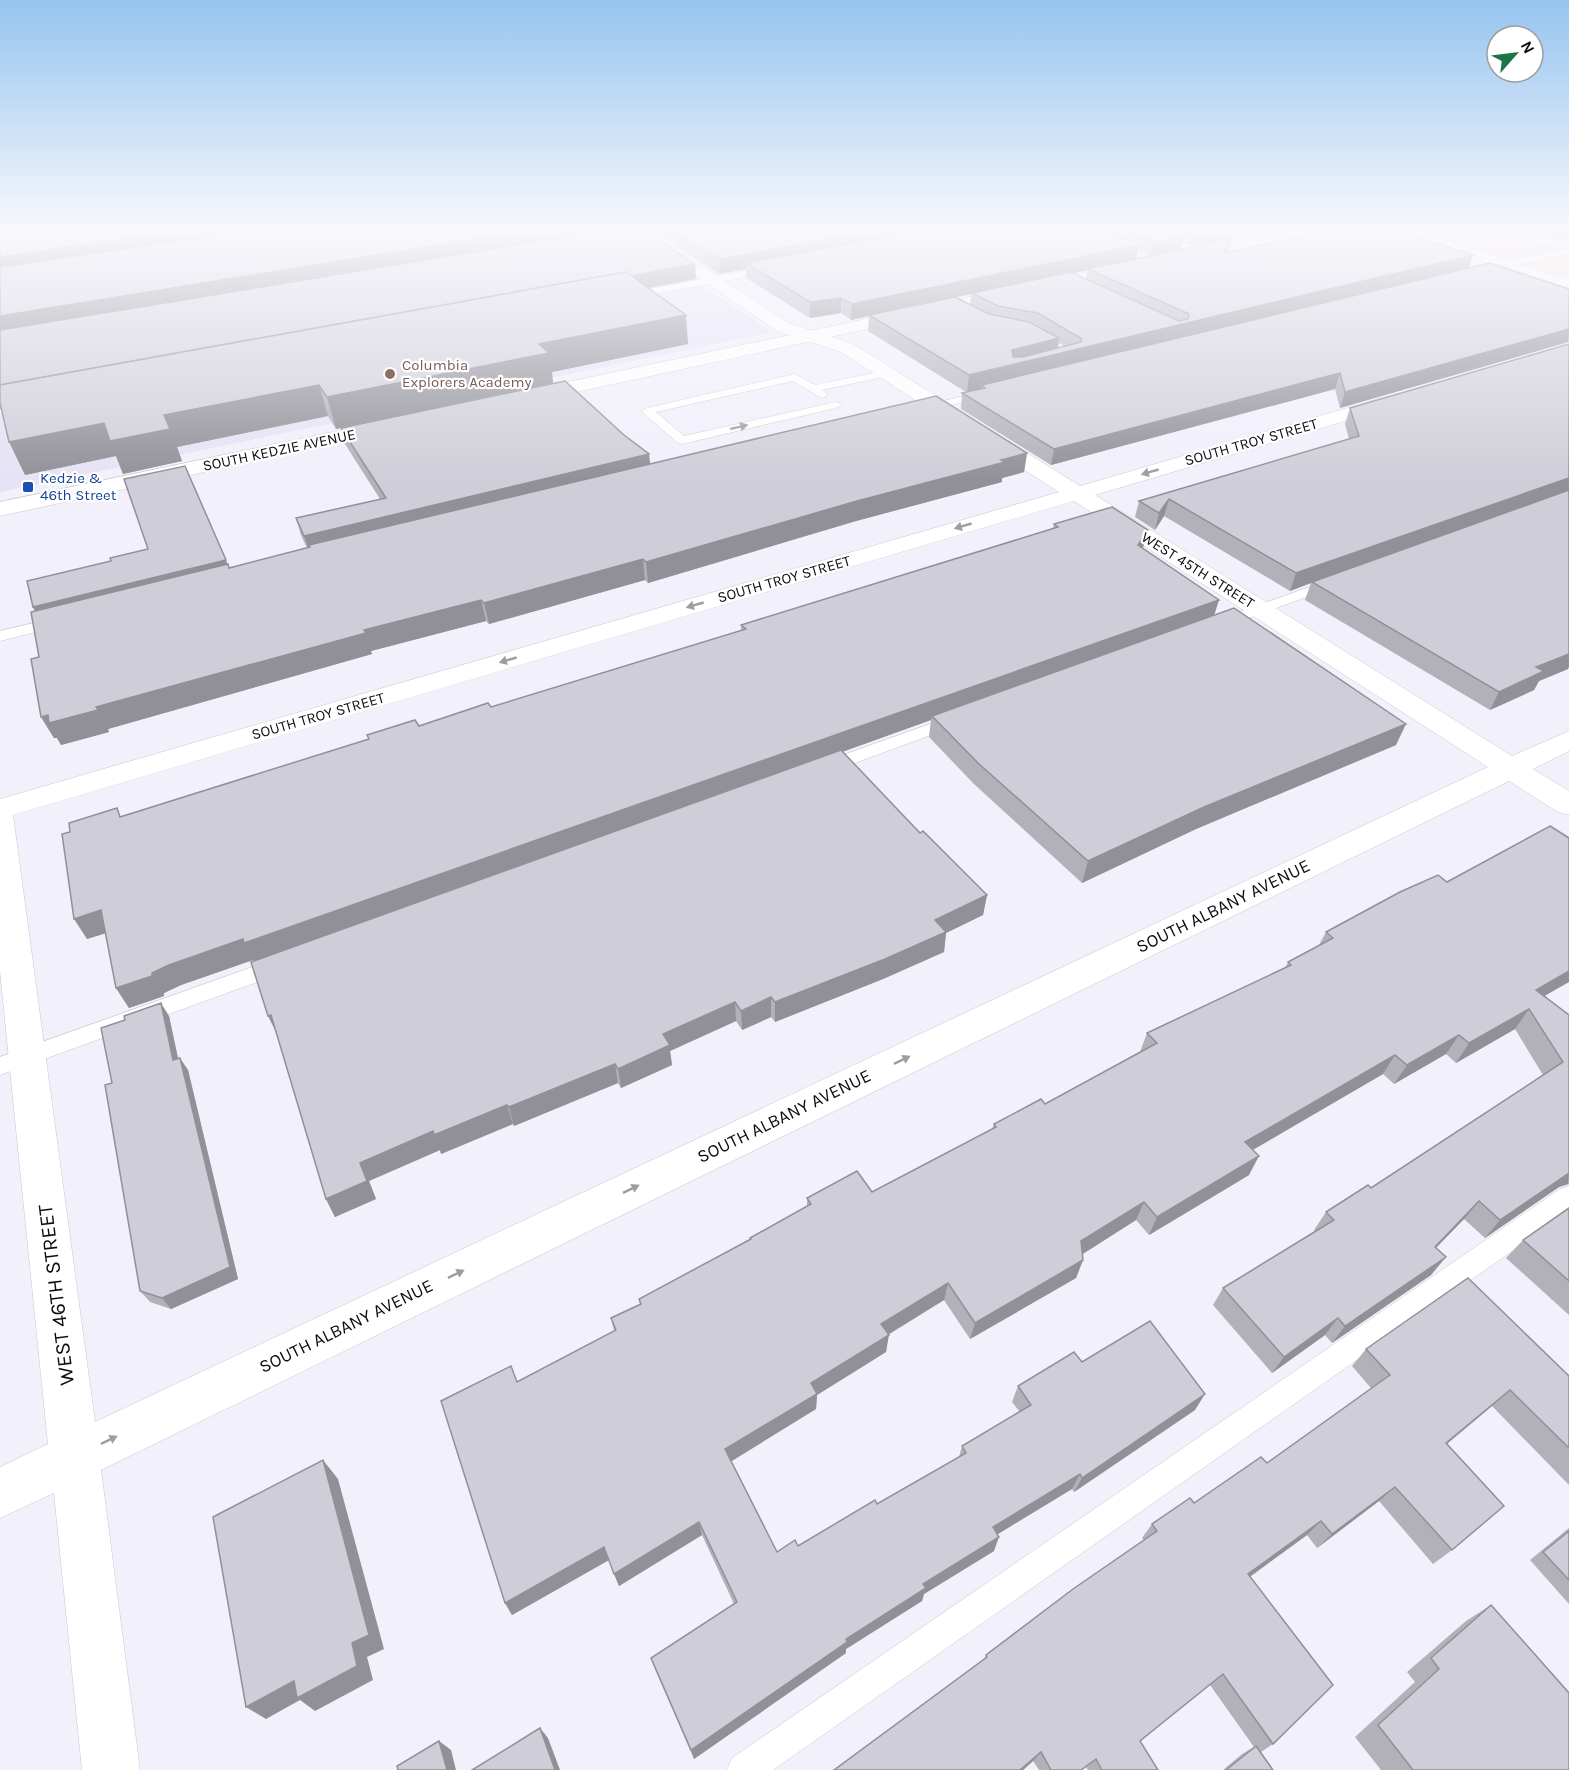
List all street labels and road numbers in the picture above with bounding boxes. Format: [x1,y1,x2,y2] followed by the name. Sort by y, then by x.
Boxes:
[1182,414,1320,470] street label: SOUTH TROY STREET
[201,425,357,475] street label: SOUTH KEDZIE AVENUE
[1138,528,1258,612] street label: WEST 45TH STREET
[715,551,853,607] street label: SOUTH TROY STREET
[249,688,387,744] street label: SOUTH TROY STREET
[1133,854,1313,958] street label: SOUTH ALBANY AVENUE
[694,1064,874,1168] street label: SOUTH ALBANY AVENUE
[33,1203,79,1387] street label: WEST 46TH STREET
[256,1274,436,1378] street label: SOUTH ALBANY AVENUE

